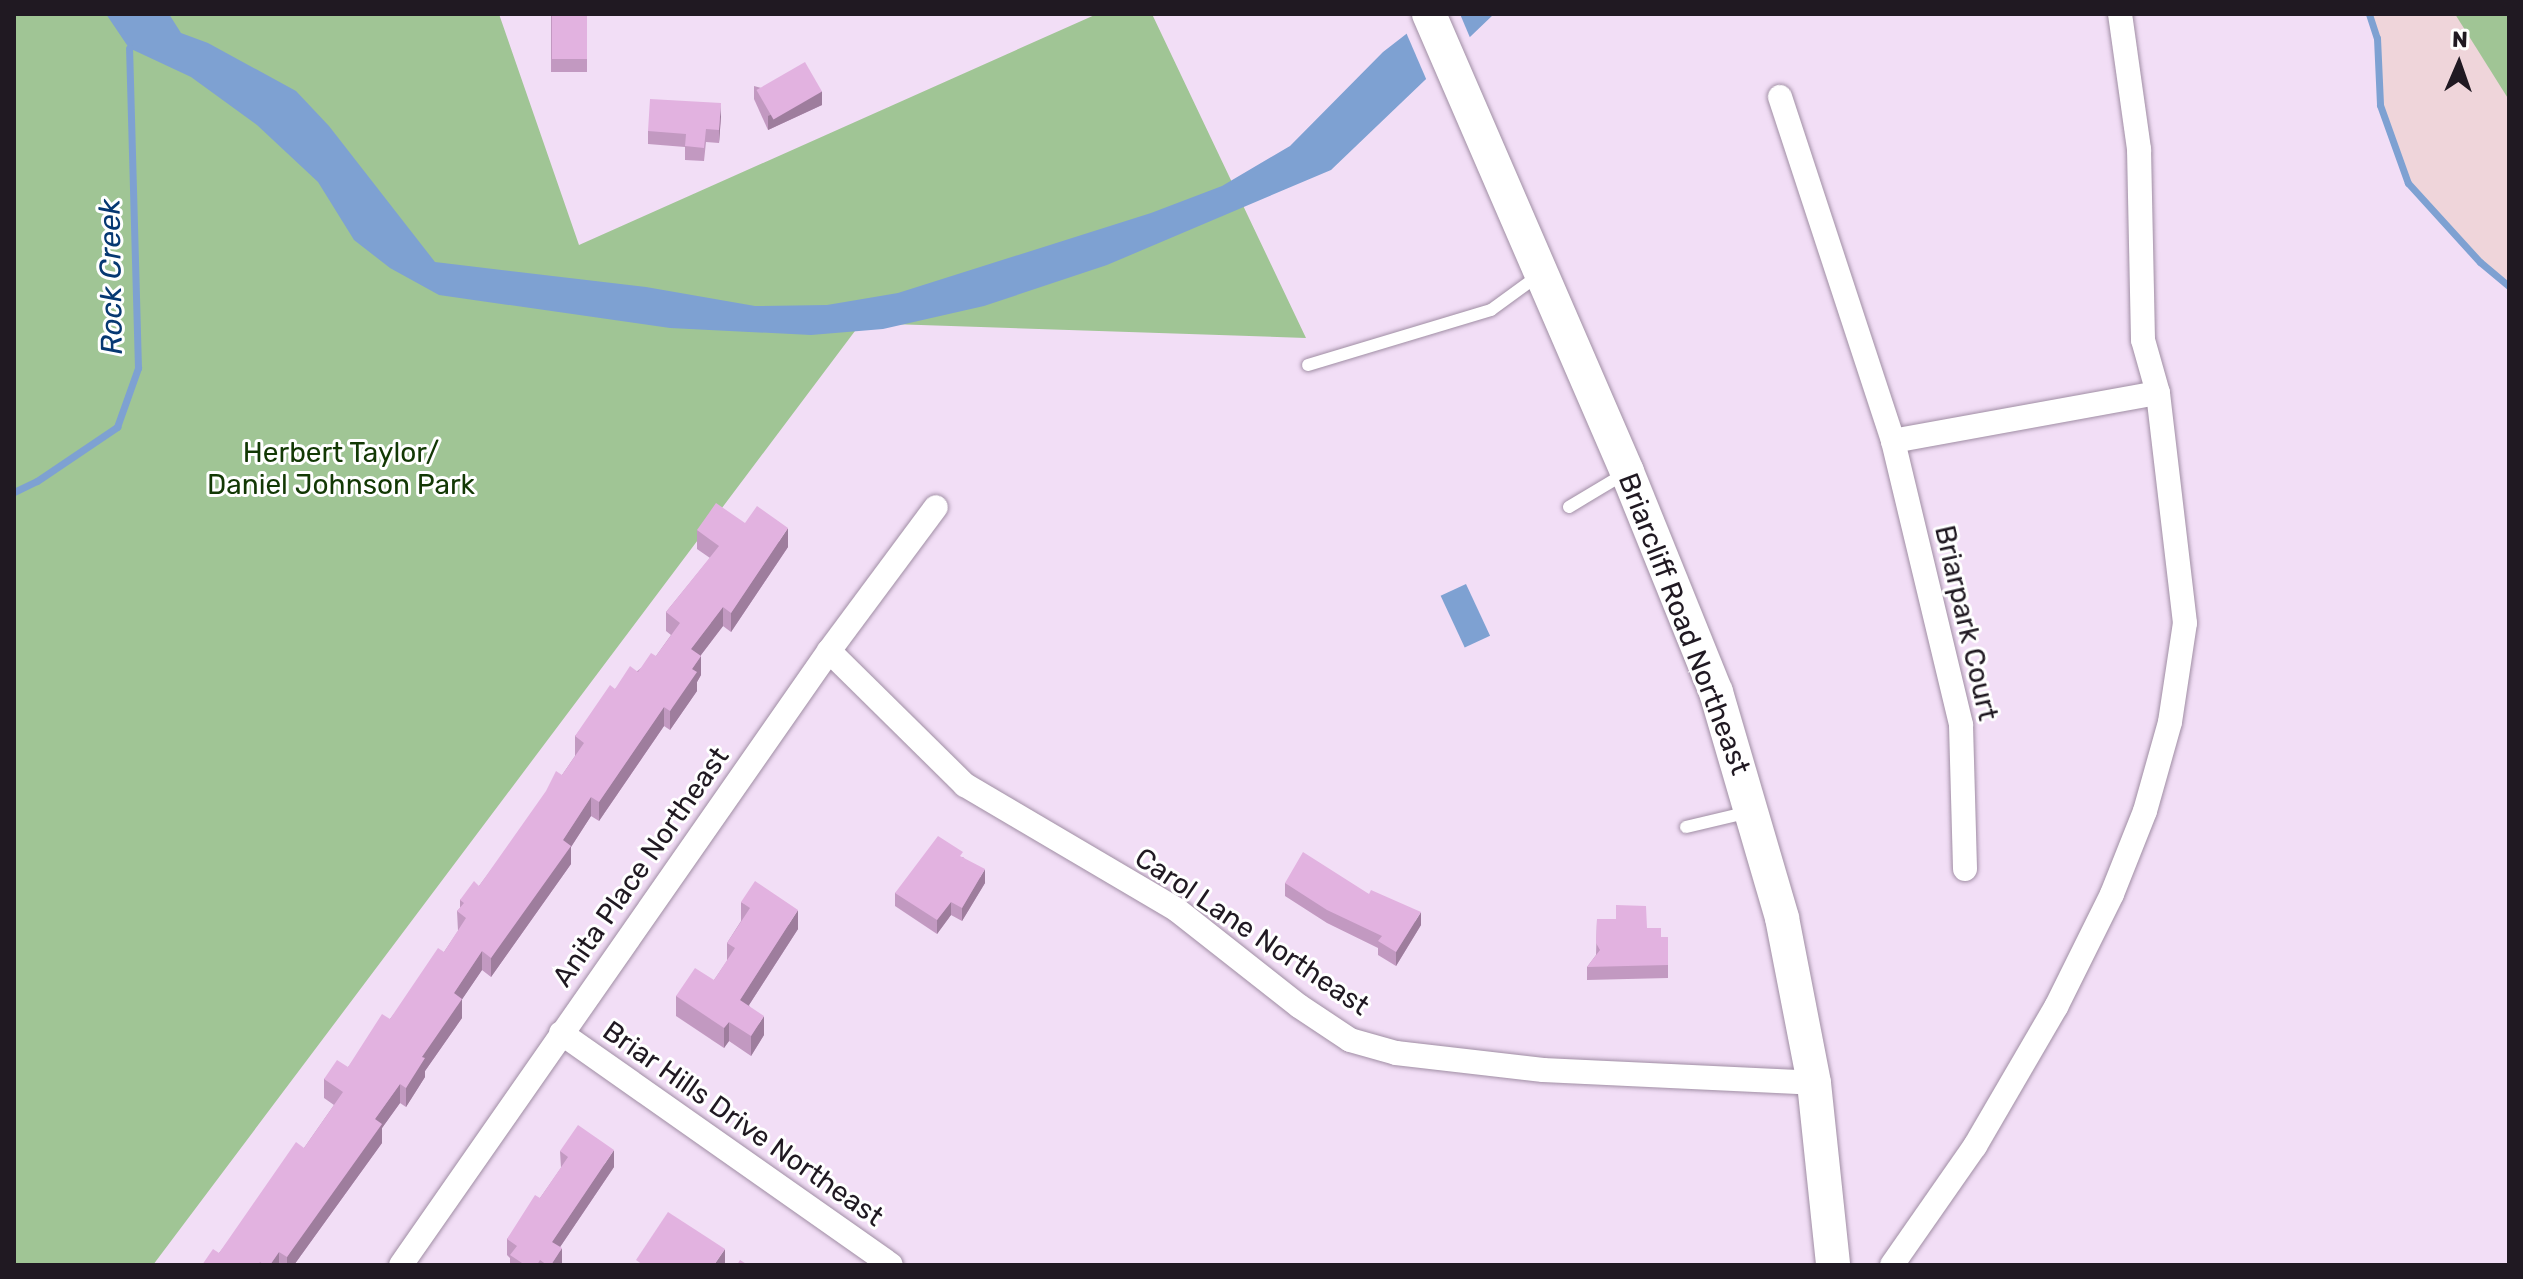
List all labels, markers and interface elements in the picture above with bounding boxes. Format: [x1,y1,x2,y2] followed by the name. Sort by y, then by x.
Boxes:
[2419,24,2499,104] north arrow
[2451,26,2468,53] text: N
[92,199,130,355] water label: Rock Creek
[207,436,475,502] park label: Herbert Taylor/ Daniel Johnson Park
[1611,468,1757,780] street label: Briarcliff Road Northeast
[1927,522,2005,724] street label: Briarpark Court
[546,741,736,993] street label: Anita Place Northeast
[1128,841,1376,1023] street label: Carol Lane Northeast
[596,1014,890,1234] street label: Briar Hills Drive Northeast

